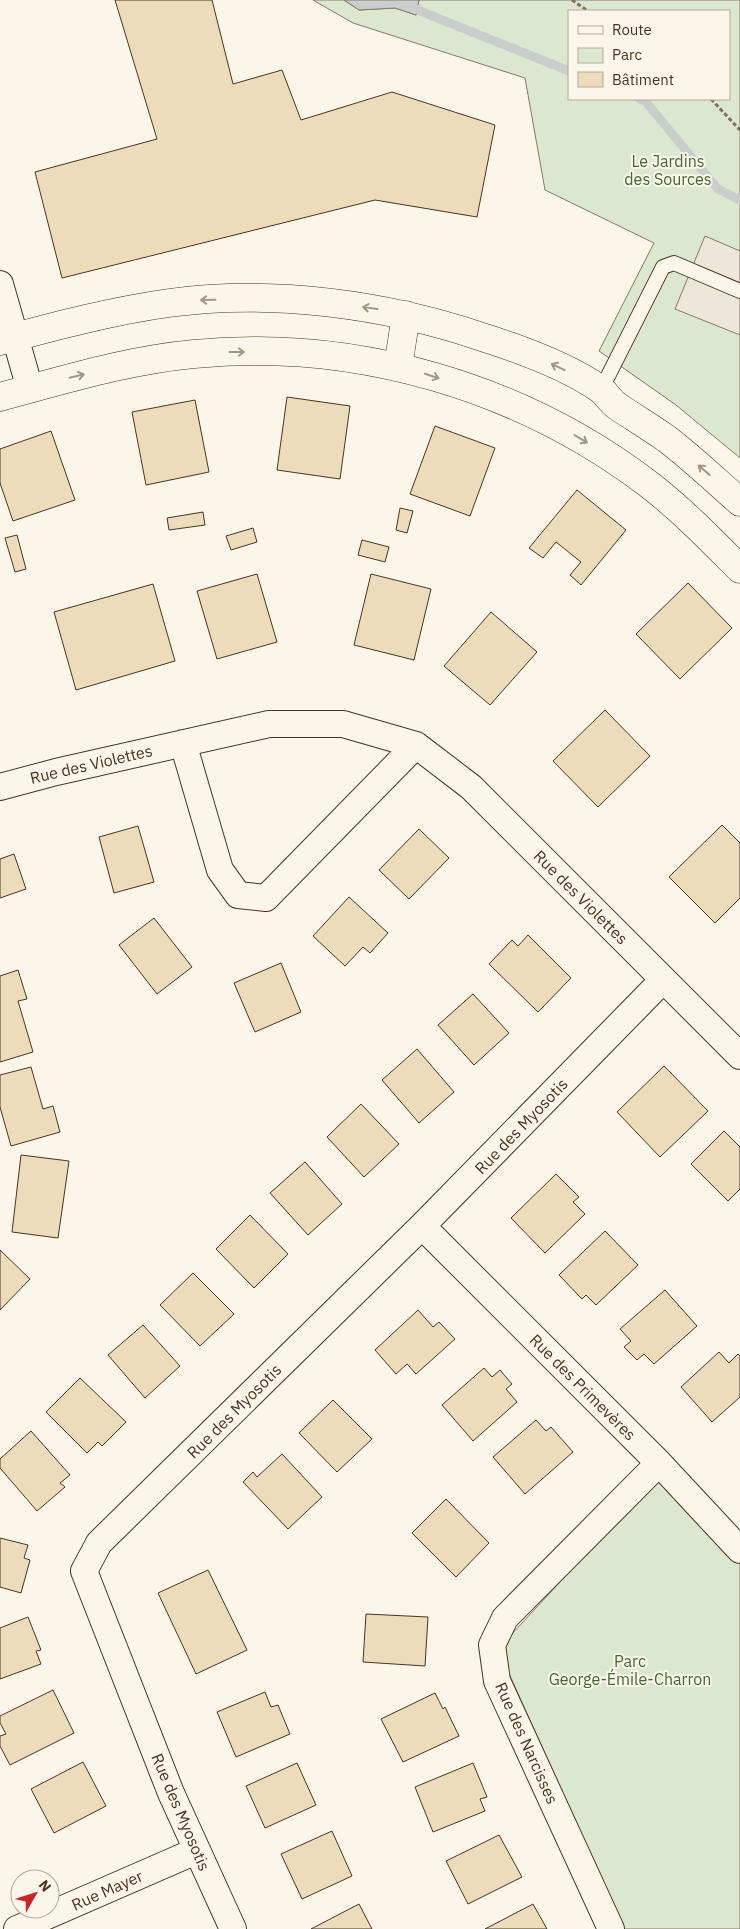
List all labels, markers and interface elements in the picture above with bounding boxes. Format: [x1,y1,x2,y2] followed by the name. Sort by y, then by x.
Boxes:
[568,10,730,100] legend
[612,20,652,39] text: Route
[612,45,642,64] text: Parc
[612,70,674,89] text: Bâtiment
[624,151,712,189] park label: Le Jardins des Sources
[201,295,217,305] one-way arrow
[363,303,379,313] one-way arrow
[229,347,245,356] one-way arrow
[551,362,566,372] one-way arrow
[68,371,84,380] one-way arrow
[424,371,440,381] one-way arrow
[574,435,588,445] one-way arrow
[697,464,710,475] one-way arrow
[28,740,154,788] street label: Rue des Violettes
[530,846,632,948] street label: Rue des Violettes
[470,1074,572,1178] street label: Rue des Myosotis
[526,1330,640,1444] street label: Rue des Primevères
[183,1360,285,1462] street label: Rue des Myosotis
[549,1651,711,1689] park label: Parc George-Émile-Charron
[491,1679,563,1807] street label: Rue des Narcisses
[147,1750,215,1874] street label: Rue des Myosotis
[68,1865,146,1915] street label: Rue Mayer
[10,1869,60,1919] north arrow
[35,1876,55,1895] text: N

